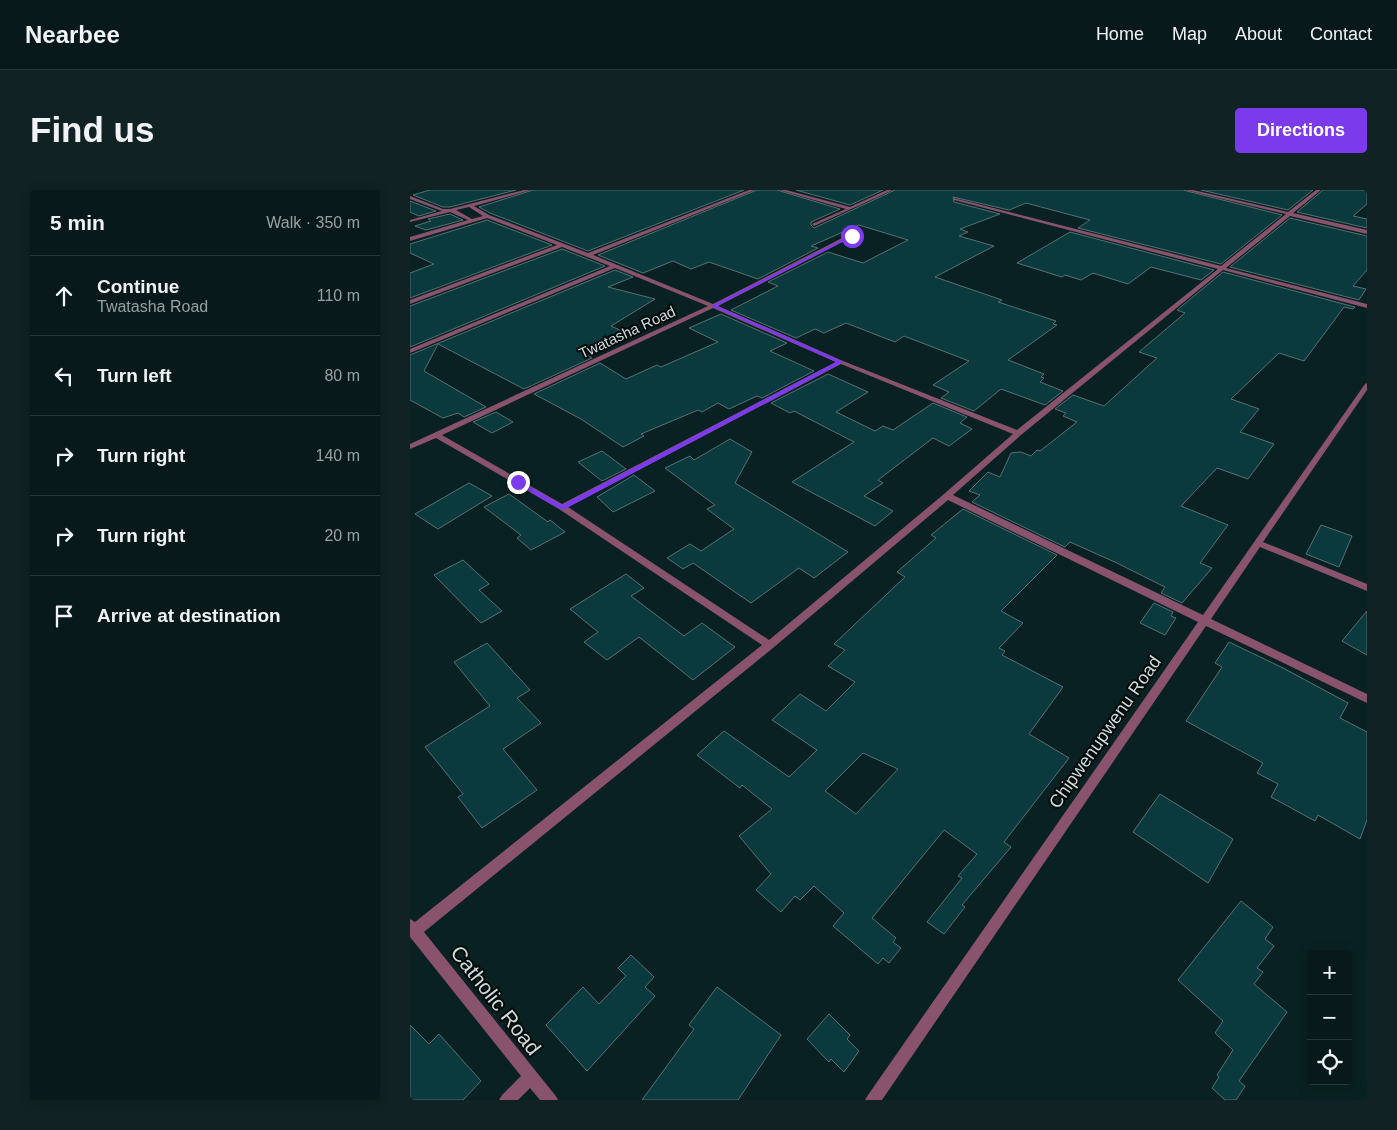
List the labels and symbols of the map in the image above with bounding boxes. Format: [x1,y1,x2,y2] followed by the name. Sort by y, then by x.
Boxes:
[841,225,864,248] route start
[576,302,678,362] street label: Twatasha Road
[507,471,530,494] route end
[1045,652,1165,812] street label: Chipwenupwenu Road
[446,941,546,1059] street label: Catholic Road

